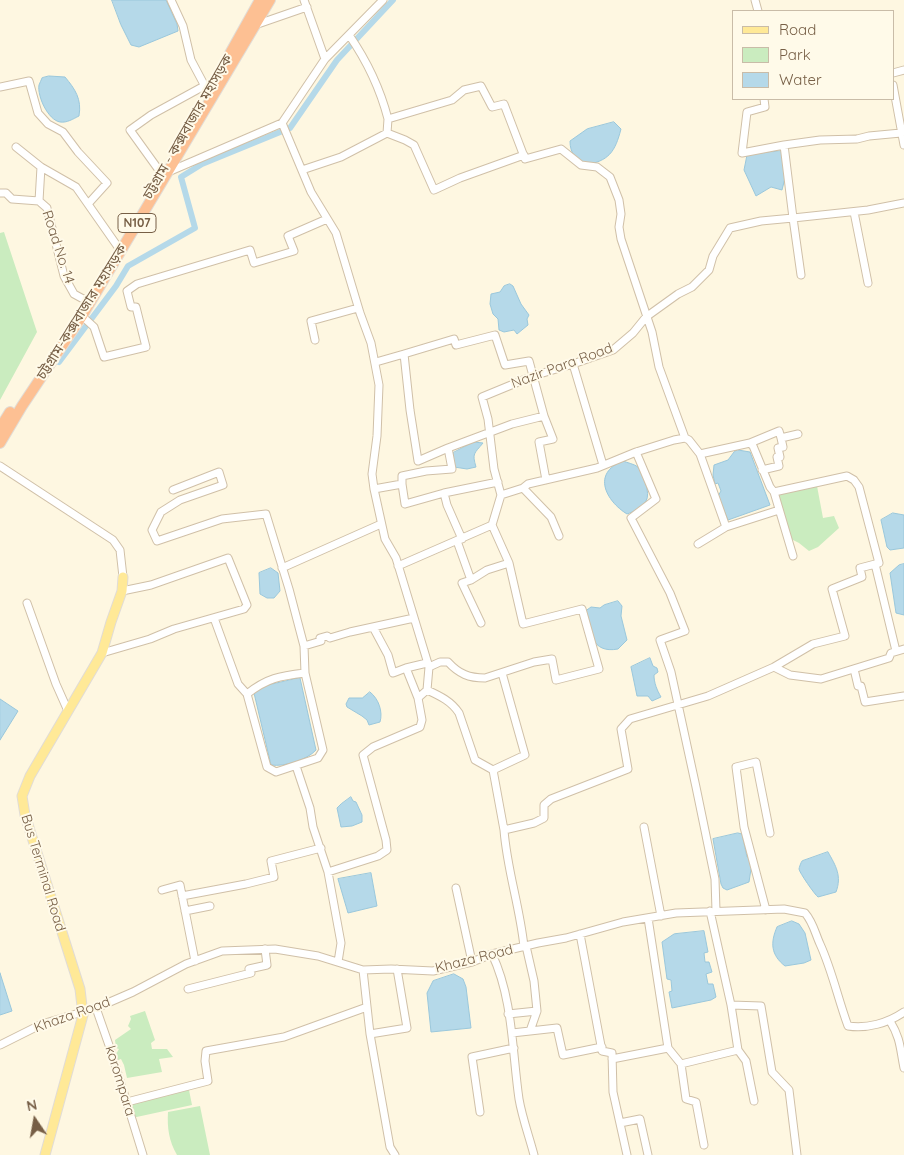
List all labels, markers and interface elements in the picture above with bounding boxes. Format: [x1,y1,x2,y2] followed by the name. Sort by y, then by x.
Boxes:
[732,10,894,100] legend
[779,20,816,39] text: Road
[779,45,811,64] text: Park
[140,52,236,202] street label: চট্টগ্রাম - কক্সবাজার মহাসড়ক
[779,70,822,89] text: Water
[38,208,78,286] street label: Road No. 14
[118,214,156,232] road number: N107
[33,241,131,383] street label: চট্টগ্রাম-কক্সবাজার মহাসড়ক
[509,340,615,392] street label: Nazir Para Road
[17,812,69,934] street label: Bus Terminal Road
[433,941,515,977] street label: Khaza Road
[32,993,112,1037] street label: Khaza Road
[101,1044,139,1118] street label: korompara
[10,1095,60,1145] north arrow
[25,1095,39,1115] text: N

